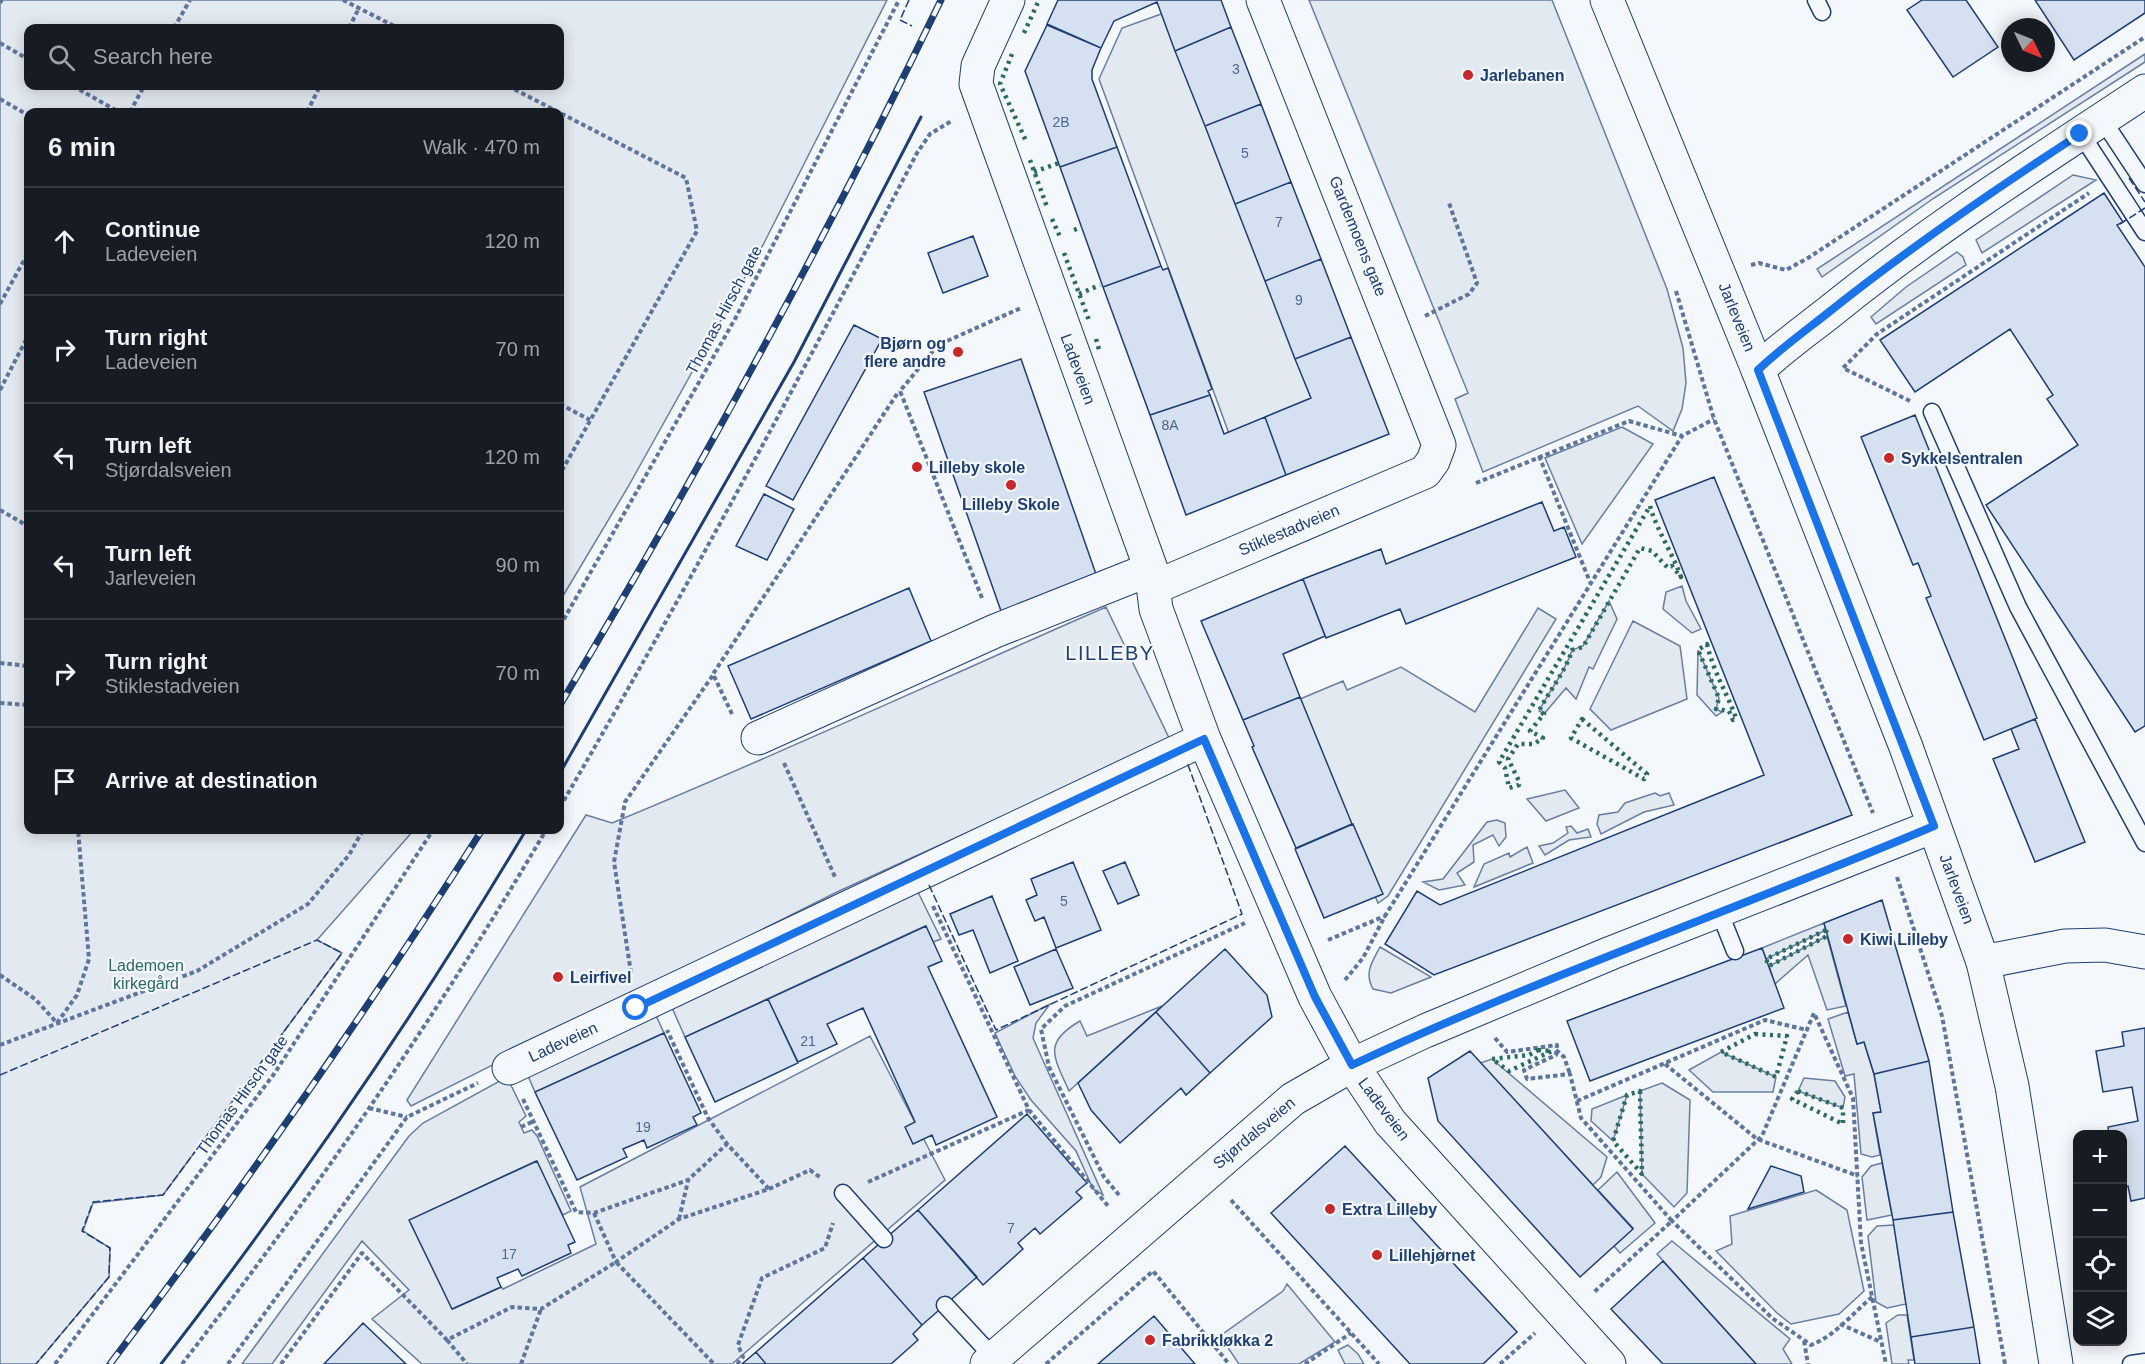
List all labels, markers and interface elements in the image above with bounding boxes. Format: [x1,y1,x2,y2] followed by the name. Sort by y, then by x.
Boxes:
[2001,18,2055,72] north arrow
[24,24,564,90] search box
[45,41,78,74] icon: search
[93,44,213,69] text: Search here
[1232,61,1240,77] house number: 3
[1480,67,1564,84] place label: Jarlebanen
[1461,68,1475,82] marker: Jarlebanen
[1052,114,1070,130] house number: 2B
[2066,120,2092,146] route end
[48,132,116,162] text: 6 min
[423,136,540,158] text: Walk · 470 m
[1241,145,1249,161] house number: 5
[1326,173,1390,299] street label: Gardemoens gate
[1275,214,1283,230] house number: 7
[105,217,200,242] text: Continue
[48,225,81,258] icon: ahead
[484,230,540,252] text: 120 m
[105,243,197,265] text: Ladeveien
[683,243,765,377] street label: Thomas Hirsch gate
[1715,280,1759,354] street label: Jarleveien
[1295,292,1303,308] house number: 9
[105,325,207,350] text: Turn right
[1057,331,1099,407] street label: Ladeveien
[48,333,81,366] icon: right
[864,335,946,370] place label: Bjørn og flere andre
[496,338,540,360] text: 70 m
[951,345,965,359] marker: Bjørn og flere andre
[105,351,197,373] text: Ladeveien
[1161,417,1179,433] house number: 8A
[105,433,191,458] text: Turn left
[48,441,81,474] icon: left
[484,446,540,468] text: 120 m
[1901,450,2023,467] place label: Sykkelsentralen
[1882,451,1896,465] marker: Sykkelsentralen
[105,459,232,481] text: Stjørdalsveien
[929,459,1025,476] place label: Lilleby skole
[910,460,924,474] marker: Lilleby skole
[1004,478,1018,492] marker: Lilleby Skole
[962,496,1060,513] place label: Lilleby Skole
[1236,501,1342,559] street label: Stiklestadveien
[105,541,191,566] text: Turn left
[48,549,81,582] icon: left
[496,554,540,576] text: 90 m
[105,567,196,589] text: Jarleveien
[1065,642,1155,664] district label: LILLEBY
[105,649,207,674] text: Turn right
[48,657,81,690] icon: right
[496,662,540,684] text: 70 m
[105,675,240,697] text: Stiklestadveien
[48,765,81,798] icon: arrive
[105,768,318,793] text: Arrive at destination
[1937,852,1977,926] street label: Jarleveien
[1060,893,1068,909] house number: 5
[1860,931,1948,948] place label: Kiwi Lilleby
[1841,932,1855,946] marker: Kiwi Lilleby
[108,957,184,992] park label: Lademoen kirkegård
[570,969,631,986] place label: Leirfivel
[551,970,565,984] marker: Leirfivel
[622,994,648,1020] route start
[526,1019,600,1065] street label: Ladeveien
[193,1032,291,1158] street label: Thomas Hirsch gate
[800,1033,816,1049] house number: 21
[1355,1074,1413,1144] street label: Ladeveien
[1210,1094,1298,1172] street label: Stjørdalsveien
[635,1119,651,1135] house number: 19
[2073,1130,2127,1346] map controls
[2073,1130,2127,1184] button: +
[2073,1184,2127,1238] button: −
[1342,1201,1437,1218] place label: Extra Lilleby
[1323,1202,1337,1216] marker: Extra Lilleby
[1007,1220,1015,1236] house number: 7
[2073,1238,2127,1292] button: locate
[501,1246,517,1262] house number: 17
[1389,1247,1476,1264] place label: Lillehjørnet
[1370,1248,1384,1262] marker: Lillehjørnet
[2073,1292,2127,1346] button: layers
[1162,1332,1273,1349] place label: Fabrikkløkka 2
[1143,1333,1157,1347] marker: Fabrikkløkka 2

